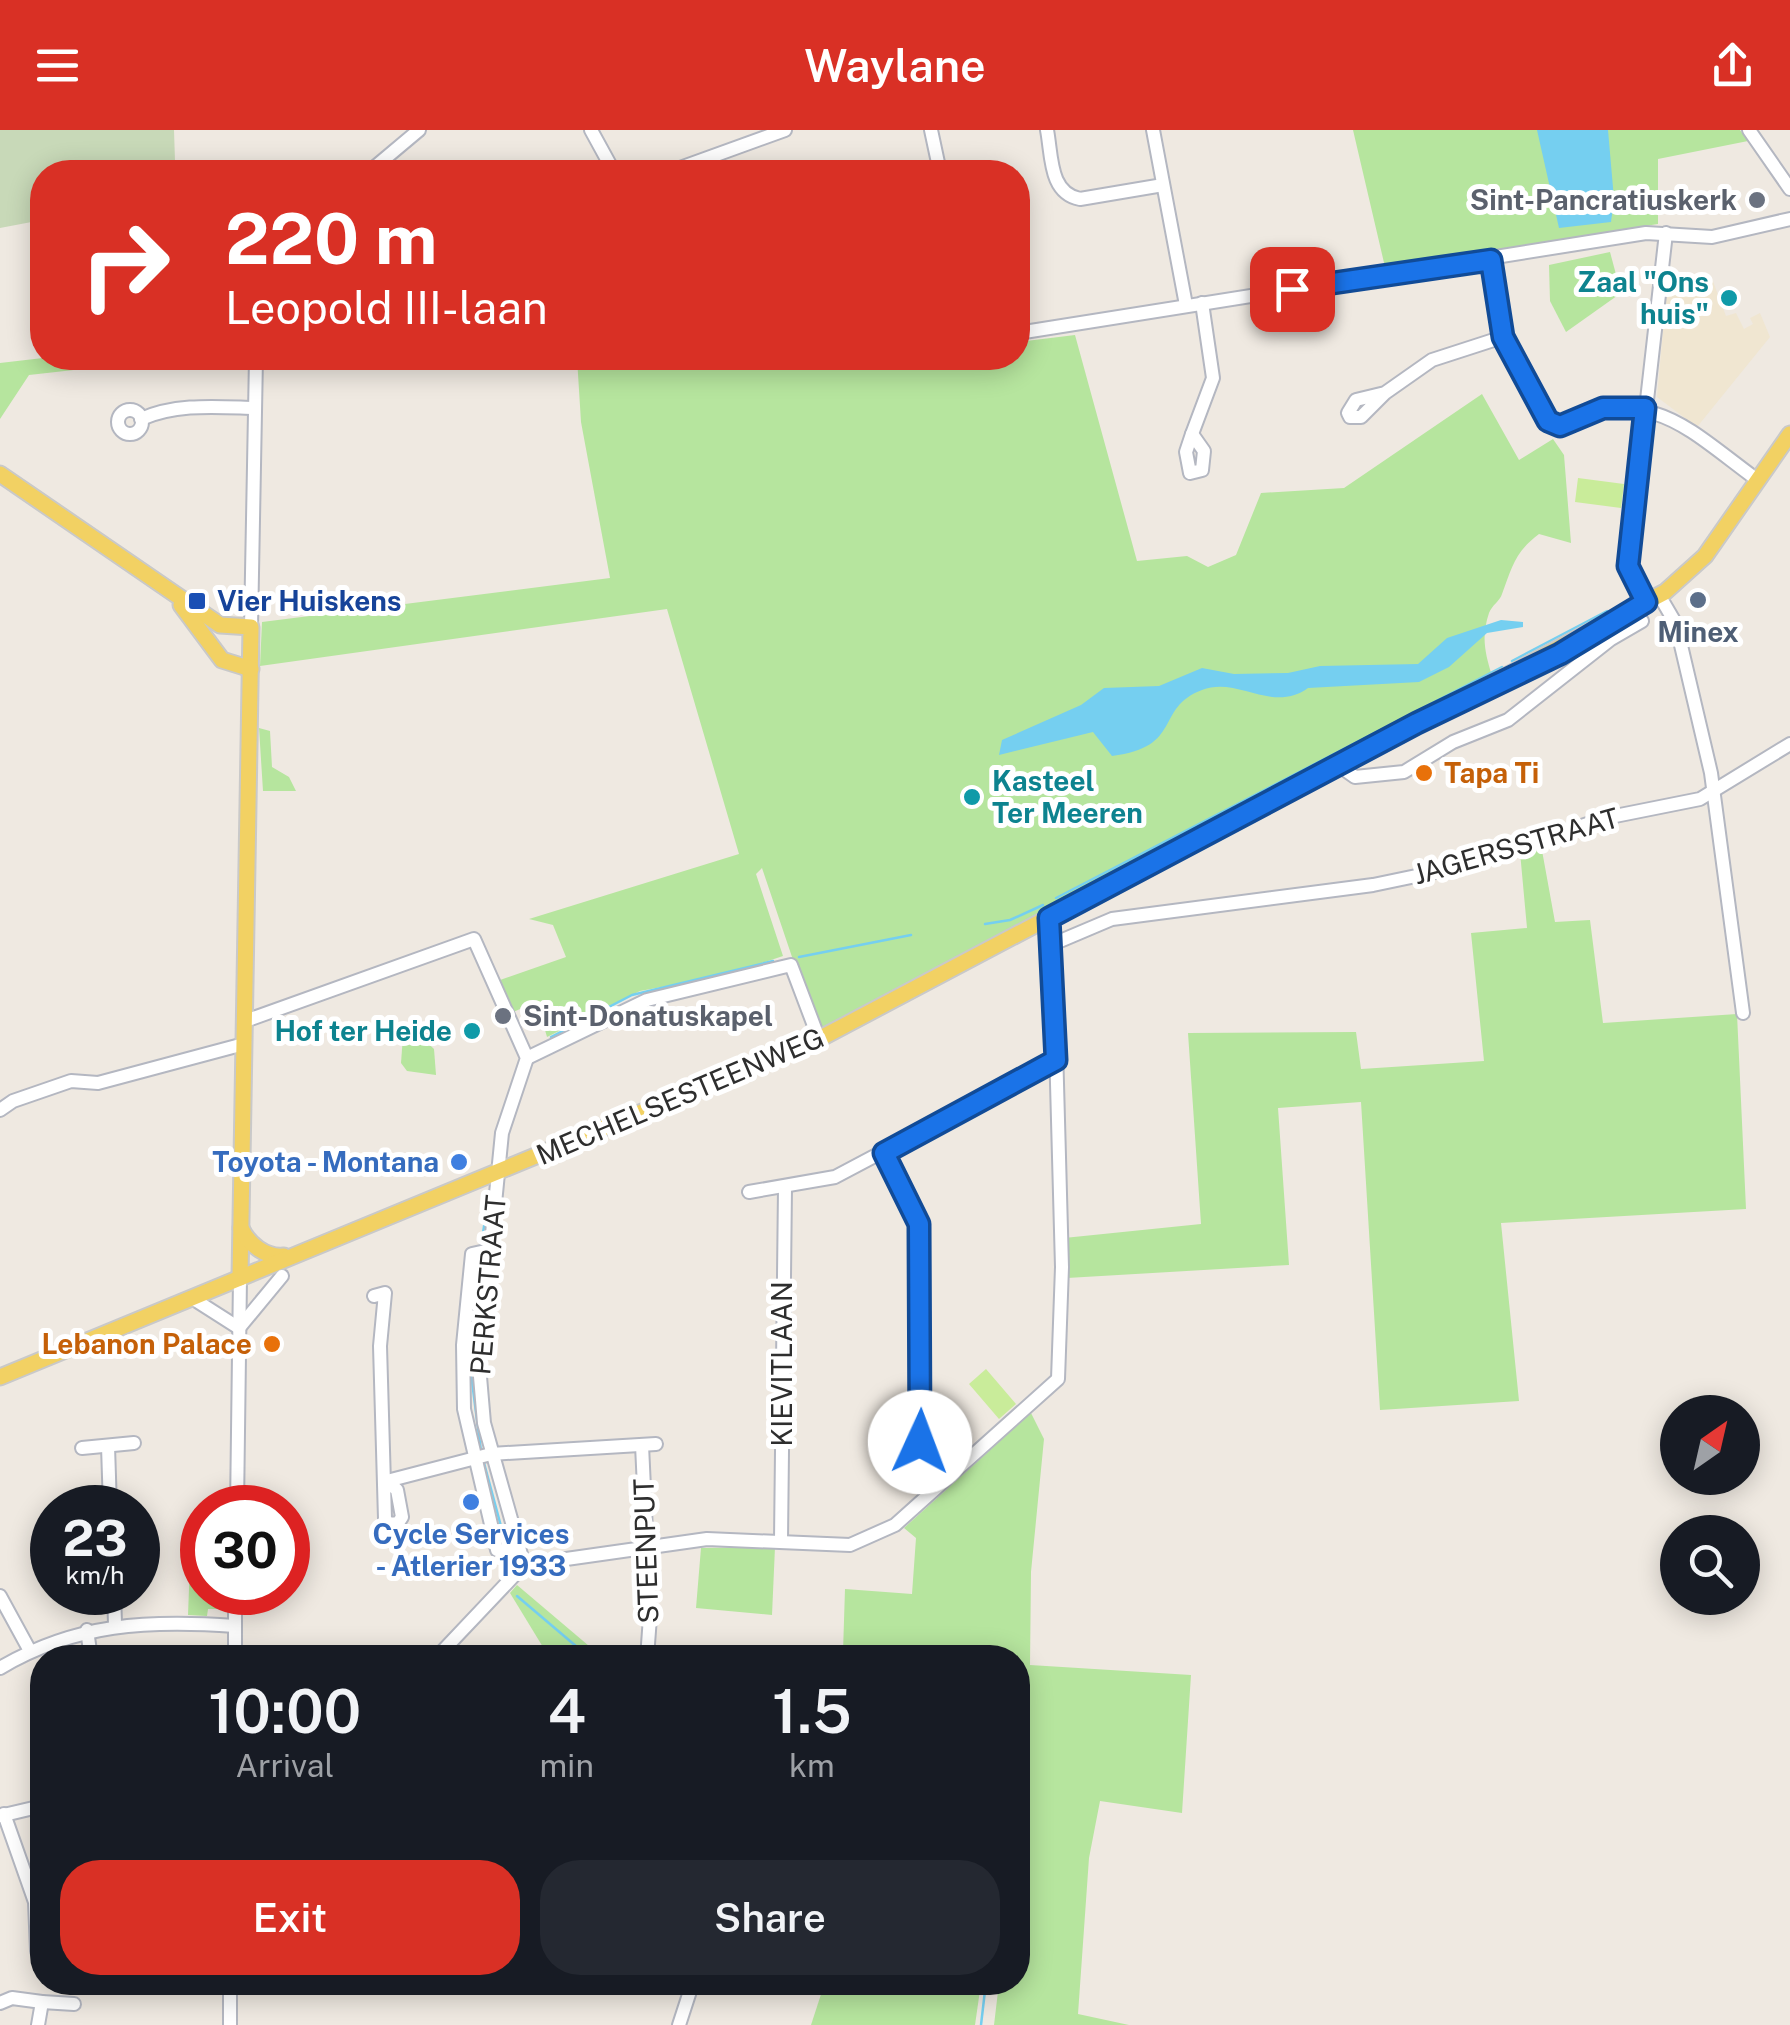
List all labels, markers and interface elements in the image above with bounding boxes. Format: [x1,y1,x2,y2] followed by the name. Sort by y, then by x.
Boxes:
[30,38,85,93] icon: menu
[1705,38,1760,93] icon: share
[804,39,986,92] text: Waylane
[1470,183,1737,216] place label: Sint-Pancratiuskerk
[1746,189,1768,211] marker: Sint-Pancratiuskerk
[225,197,438,280] text: 220 m
[60,200,190,330] icon: right
[1250,247,1335,332] pin
[1265,262,1320,317] icon: arrive
[1577,265,1709,330] place label: Zaal "Ons huis"
[225,281,548,334] text: Leopold III-laan
[1718,287,1740,309] marker: Zaal "Ons huis"
[217,584,402,617] place label: Vier Huiskens
[1687,589,1709,611] marker: Minex
[186,590,208,612] marker: Vier Huiskens
[1657,615,1739,648] place label: Minex
[1444,756,1539,789] place label: Tapa Ti
[1413,762,1435,784] marker: Tapa Ti
[992,764,1143,829] place label: Kasteel Ter Meeren
[961,786,983,808] marker: Kasteel Ter Meeren
[1409,800,1622,891] street label: JAGERSSTRAAT
[523,999,773,1032] place label: Sint-Donatuskapel
[492,1005,514,1027] marker: Sint-Donatuskapel
[275,1014,452,1047] place label: Hof ter Heide
[461,1020,483,1042] marker: Hof ter Heide
[531,1020,828,1171] street label: MECHELSESTEENWEG
[212,1145,439,1178] place label: Toyota - Montana
[448,1151,470,1173] marker: Toyota - Montana
[463,1194,512,1376] street label: PERKSTRAAT
[765,1281,798,1447] street label: KIEVITLAAN
[41,1327,252,1360] place label: Lebanon Palace
[261,1333,283,1355] marker: Lebanon Palace
[868,1390,972,1494] position arrow
[1660,1395,1760,1495] north arrow
[1660,1395,1760,1615] map controls
[626,1478,665,1624] street label: STEENPUT
[180,1485,310,1615] speed limit sign: 30
[460,1491,482,1513] marker: Cycle Services - Atlerier 1933
[62,1508,128,1567] text: 23
[1660,1515,1760,1615] button: search
[373,1517,569,1582] place label: Cycle Services - Atlerier 1933
[66,1560,124,1590] text: km/h
[208,1676,361,1747] text: 10:00
[547,1676,586,1747] text: 4
[772,1676,852,1747] text: 1.5
[235,1747,334,1784] text: Arrival
[540,1747,594,1784] text: min
[789,1747,835,1784] text: km
[60,1860,520,1975] button: Exit
[540,1860,1000,1975] button: Share

